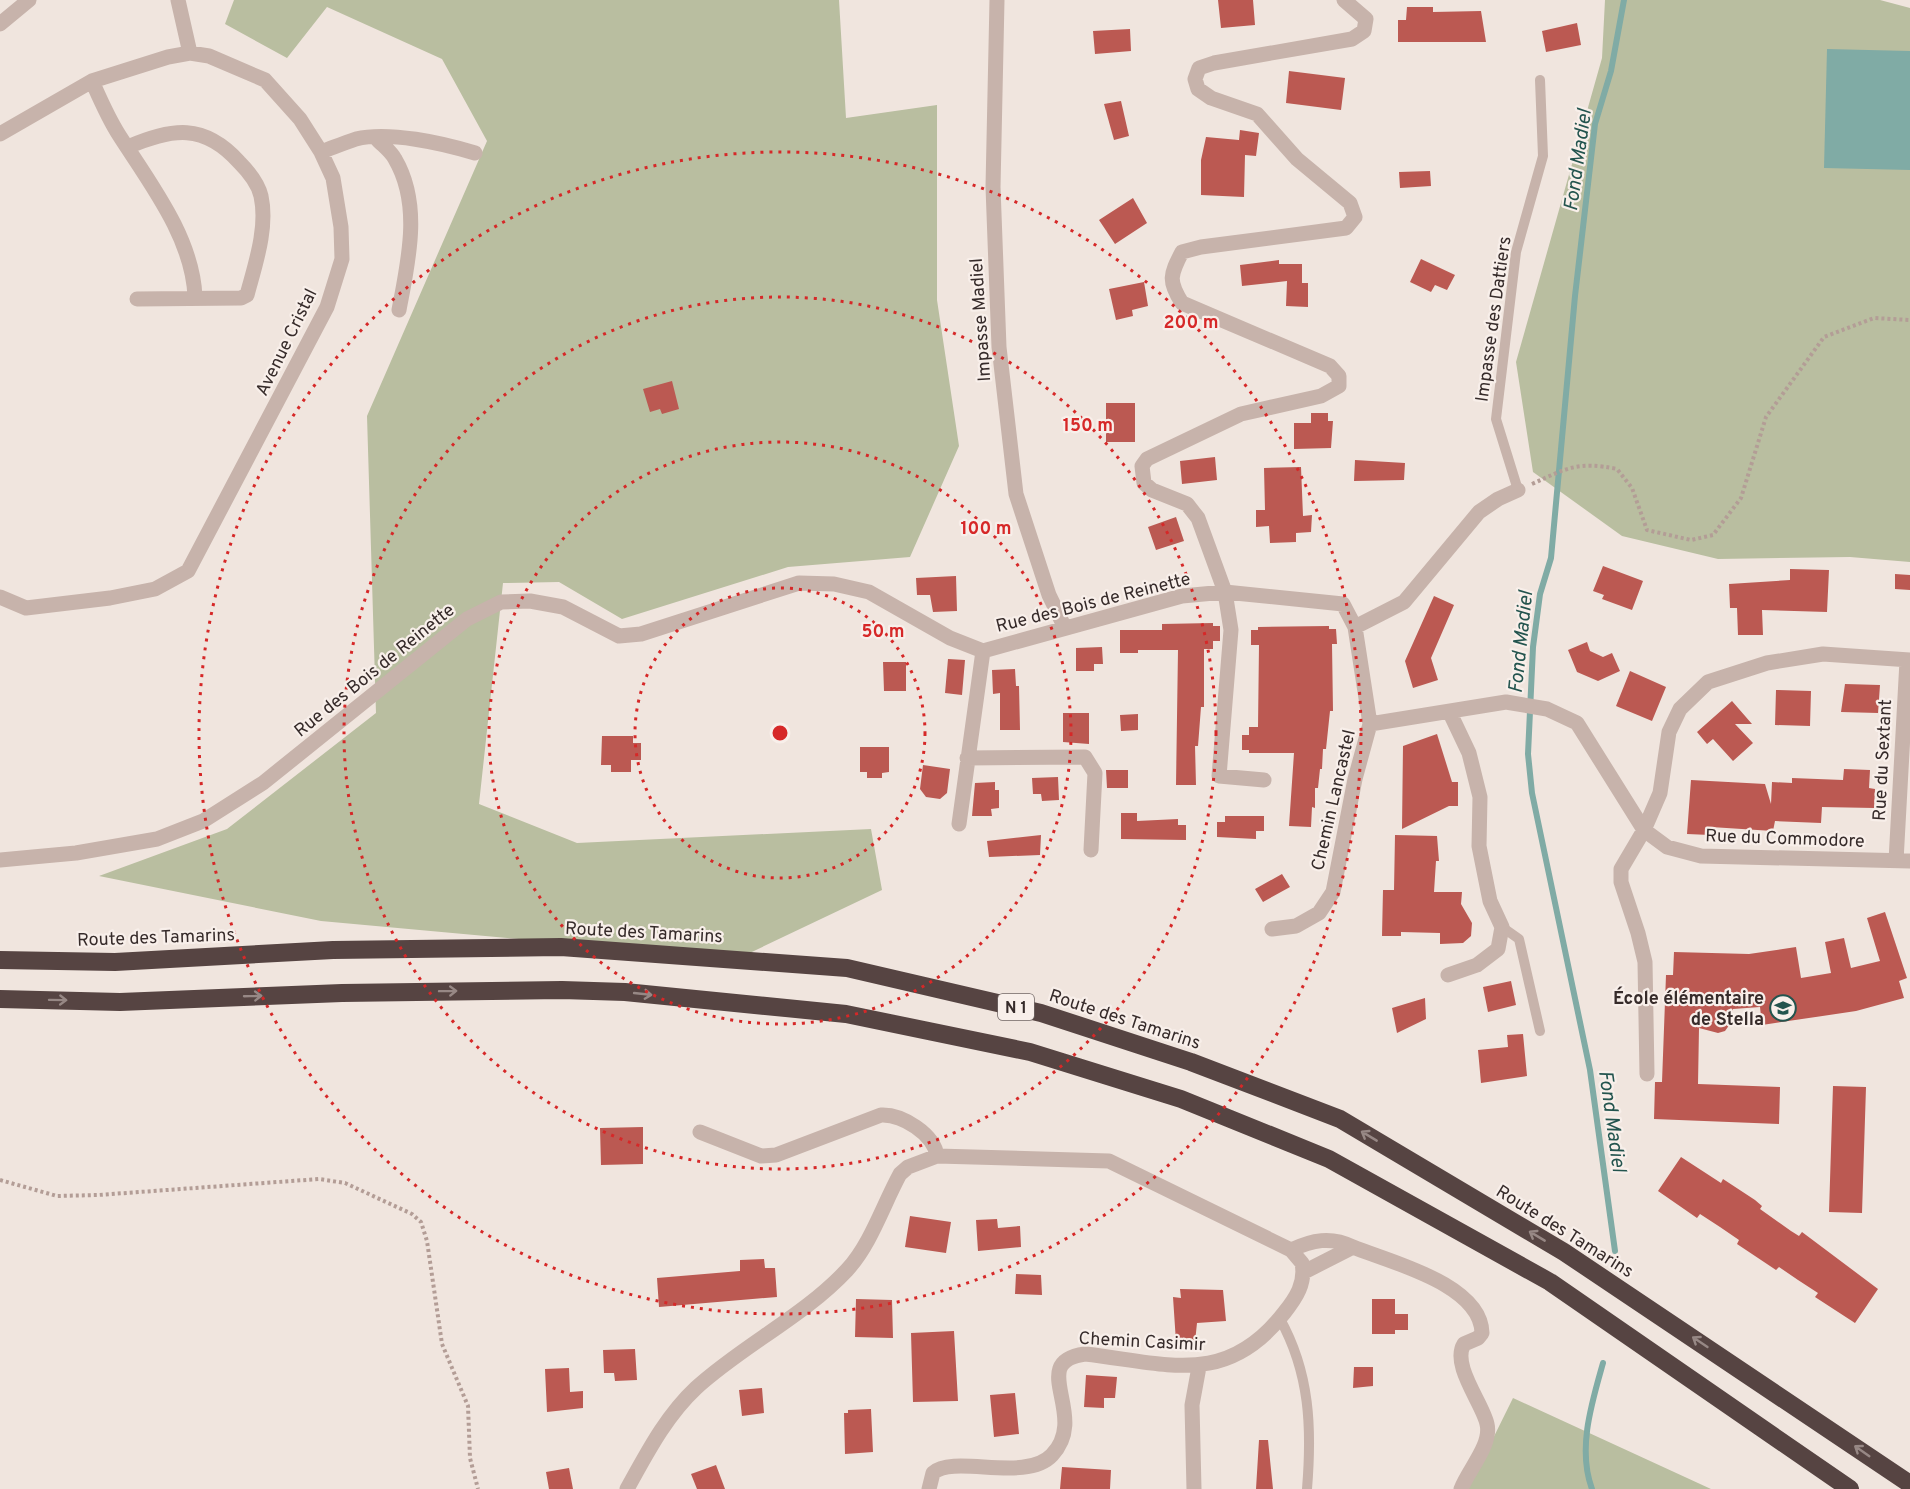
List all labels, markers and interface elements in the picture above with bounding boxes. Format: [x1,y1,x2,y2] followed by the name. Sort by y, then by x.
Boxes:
[1559,107,1599,213] water label: Fond Madiel
[1471,235,1518,404] street label: Impasse des Dattiers
[966,257,997,382] street label: Impasse Madiel
[251,285,323,400] street label: Avenue Cristal
[1163,312,1219,335] text: 200 m
[1063,415,1113,438] text: 150 m
[960,518,1012,541] text: 100 m
[994,568,1193,639] street label: Rue des Bois de Reinette
[1504,589,1540,695] water label: Fond Madiel
[290,599,460,743] street label: Rue des Bois de Reinette
[861,621,905,644] text: 50 m
[1869,699,1898,822] street label: Rue du Sextant
[770,723,790,743] centre of rings
[1307,728,1362,873] street label: Chemin Lancastel
[1705,825,1865,854] street label: Rue du Commodore
[564,918,723,949] street label: Route des Tamarins
[77,924,235,953] street label: Route des Tamarins
[438,985,458,997] one-way arrow
[1046,985,1203,1056] street label: Route des Tamarins
[1613,986,1764,1032] place label: École élémentaire de Stella
[633,989,653,1000] one-way arrow
[243,991,263,1002] one-way arrow
[1768,993,1798,1023] school or university icon: École élémentaire de Stella
[48,994,68,1006] one-way arrow
[998,994,1034,1020] road number: N 1
[1591,1069,1631,1175] water label: Fond Madiel
[1361,1130,1378,1142] one-way arrow
[1491,1181,1637,1284] street label: Route des Tamarins
[1529,1229,1546,1241] one-way arrow
[1078,1328,1206,1357] street label: Chemin Casimir
[1692,1336,1709,1348] one-way arrow
[1854,1445,1871,1457] one-way arrow

